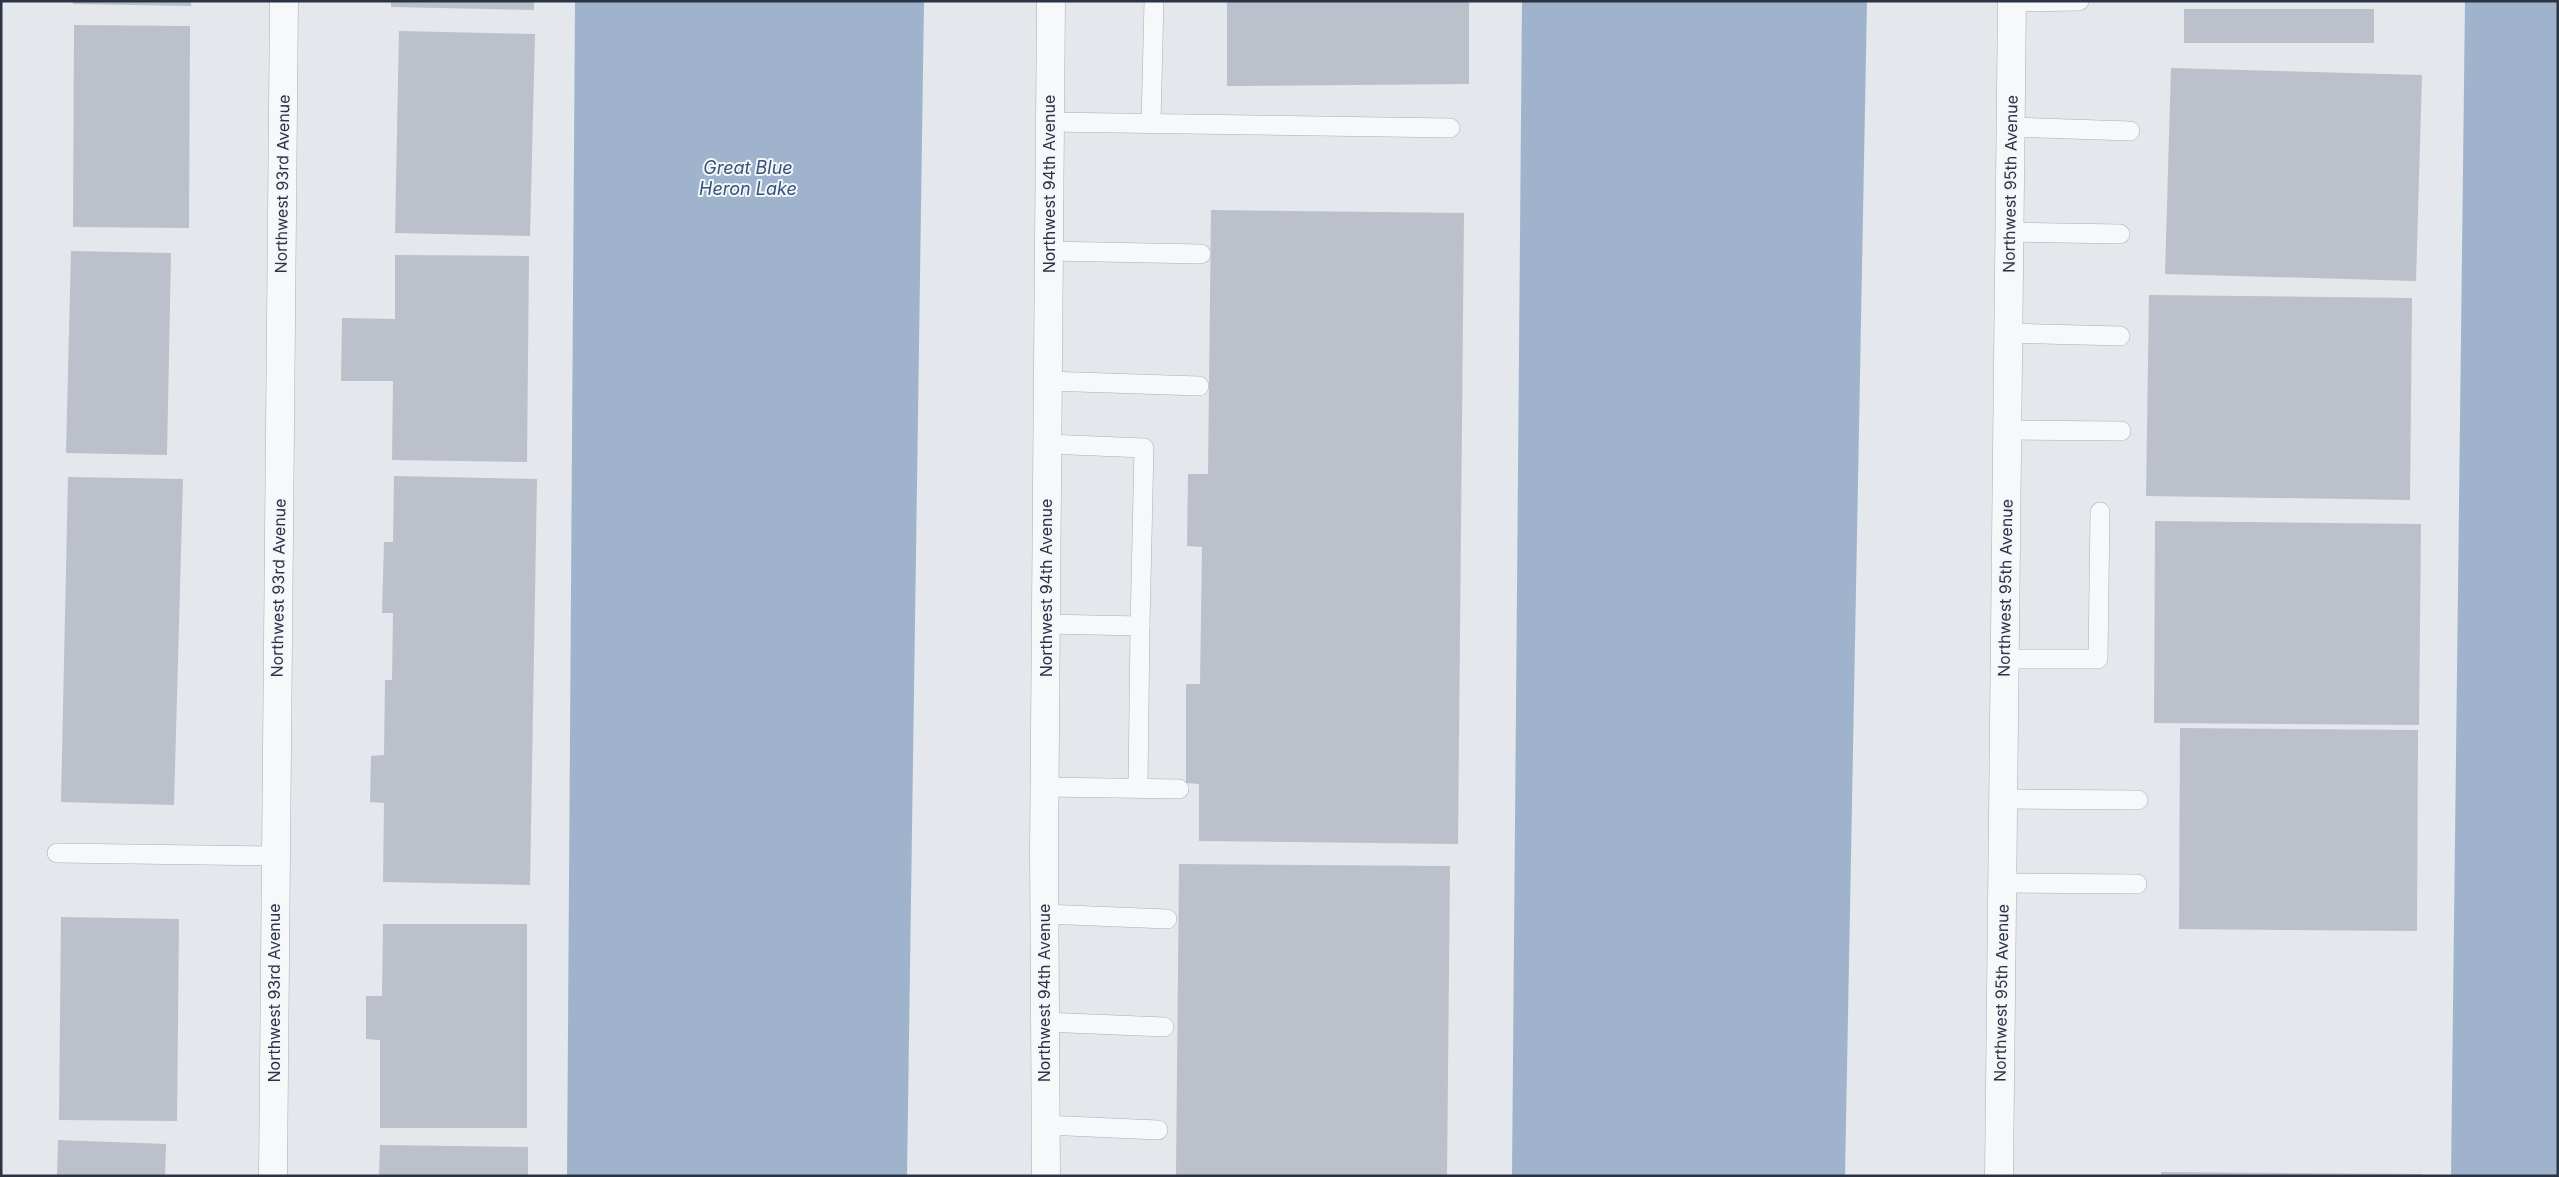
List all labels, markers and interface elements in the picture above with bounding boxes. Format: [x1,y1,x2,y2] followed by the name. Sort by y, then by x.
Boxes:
[270,94,294,274] street label: Northwest 93rd Avenue
[1039,95,1059,273] street label: Northwest 94th Avenue
[1998,95,2022,273] street label: Northwest 95th Avenue
[699,157,797,199] water label: Great Blue Heron Lake
[266,498,290,678] street label: Northwest 93rd Avenue
[1036,499,1056,677] street label: Northwest 94th Avenue
[1993,499,2017,677] street label: Northwest 95th Avenue
[264,904,284,1083] street label: Northwest 93rd Avenue
[1034,904,1054,1082] street label: Northwest 94th Avenue
[1989,904,2013,1082] street label: Northwest 95th Avenue

